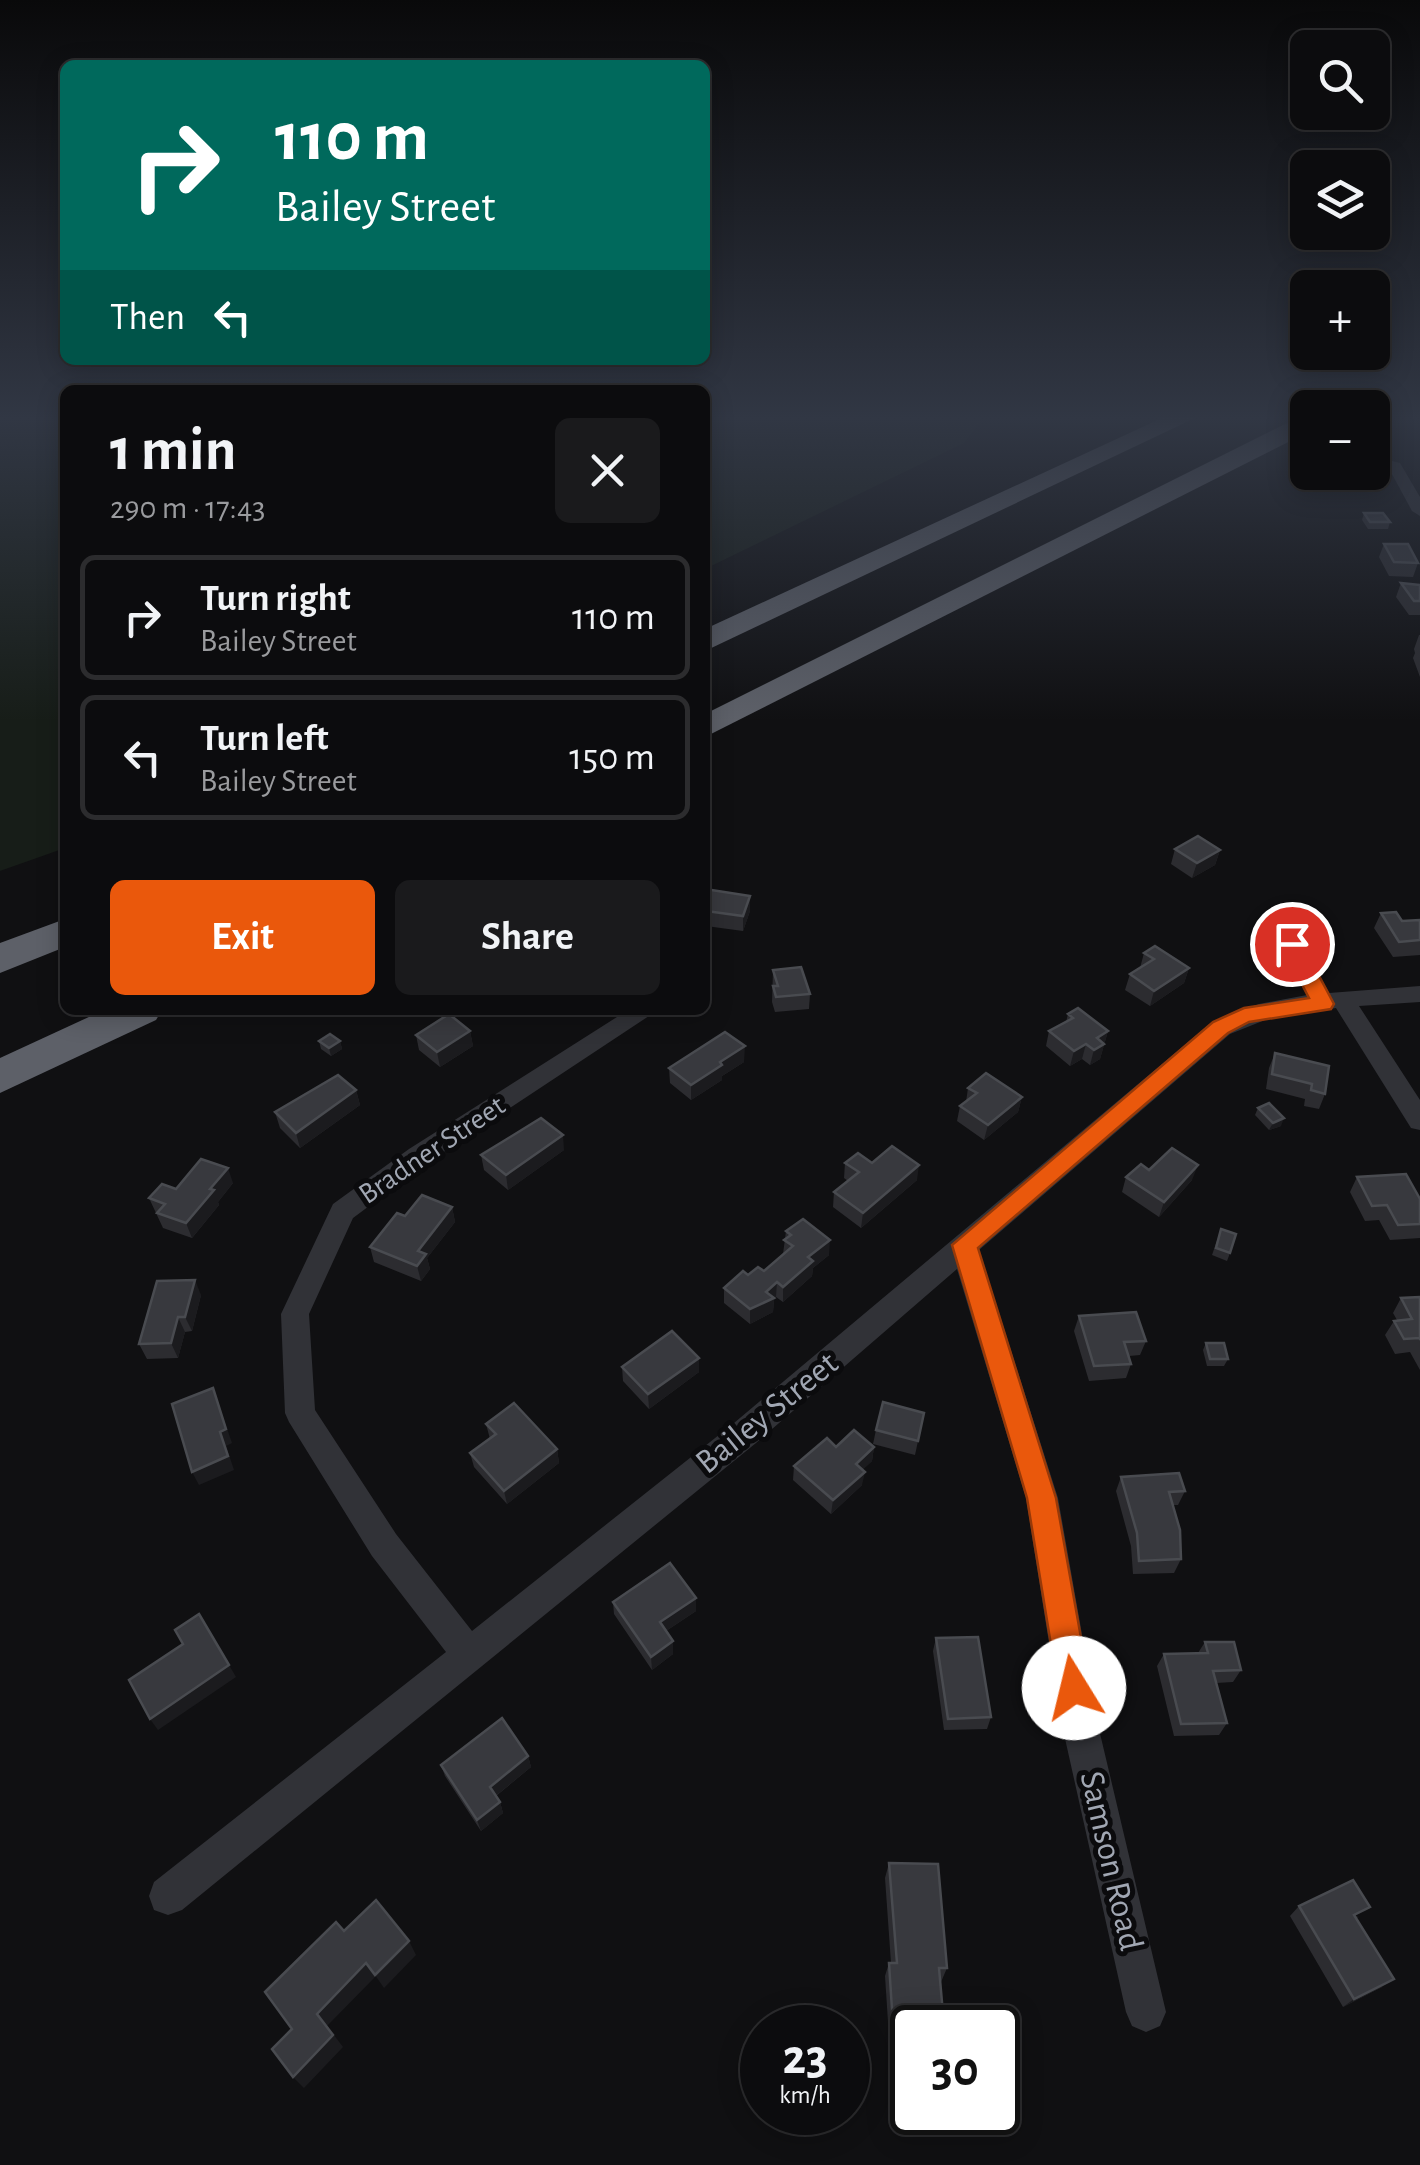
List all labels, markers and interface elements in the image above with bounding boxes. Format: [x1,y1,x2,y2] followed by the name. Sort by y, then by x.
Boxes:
[1290,30,1390,490] map controls
[1290,30,1390,130] button: search
[110,100,240,230] icon: right
[275,103,429,173] text: 110 m
[1290,150,1390,250] button: layers
[275,185,495,230] text: Bailey Street
[1290,270,1390,370] button: +
[205,290,260,345] icon: left
[110,299,185,337] text: Then
[1290,390,1390,490] button: −
[555,418,660,523] button: close
[110,421,236,481] text: 1 min
[110,492,266,524] text: 290 m · 17:43
[200,580,350,618] text: Turn right
[115,590,170,645] icon: right
[572,599,655,637] text: 110 m
[200,625,357,657] text: Bailey Street
[200,720,328,758] text: Turn left
[115,730,170,785] icon: left
[569,739,655,777] text: 150 m
[200,765,357,797] text: Bailey Street
[110,880,375,995] button: Exit
[395,880,660,995] button: Share
[1250,902,1335,987] pin
[1265,917,1320,972] icon: arrive
[354,1090,511,1210] street label: Bradner Street
[689,1345,845,1481] street label: Bailey Street
[1022,1636,1126,1740] position arrow
[1073,1768,1149,1954] street label: Samson Road
[890,2005,1020,2135] speed limit sign: 30
[782,2033,828,2083] text: 23
[779,2083,831,2108] text: km/h

